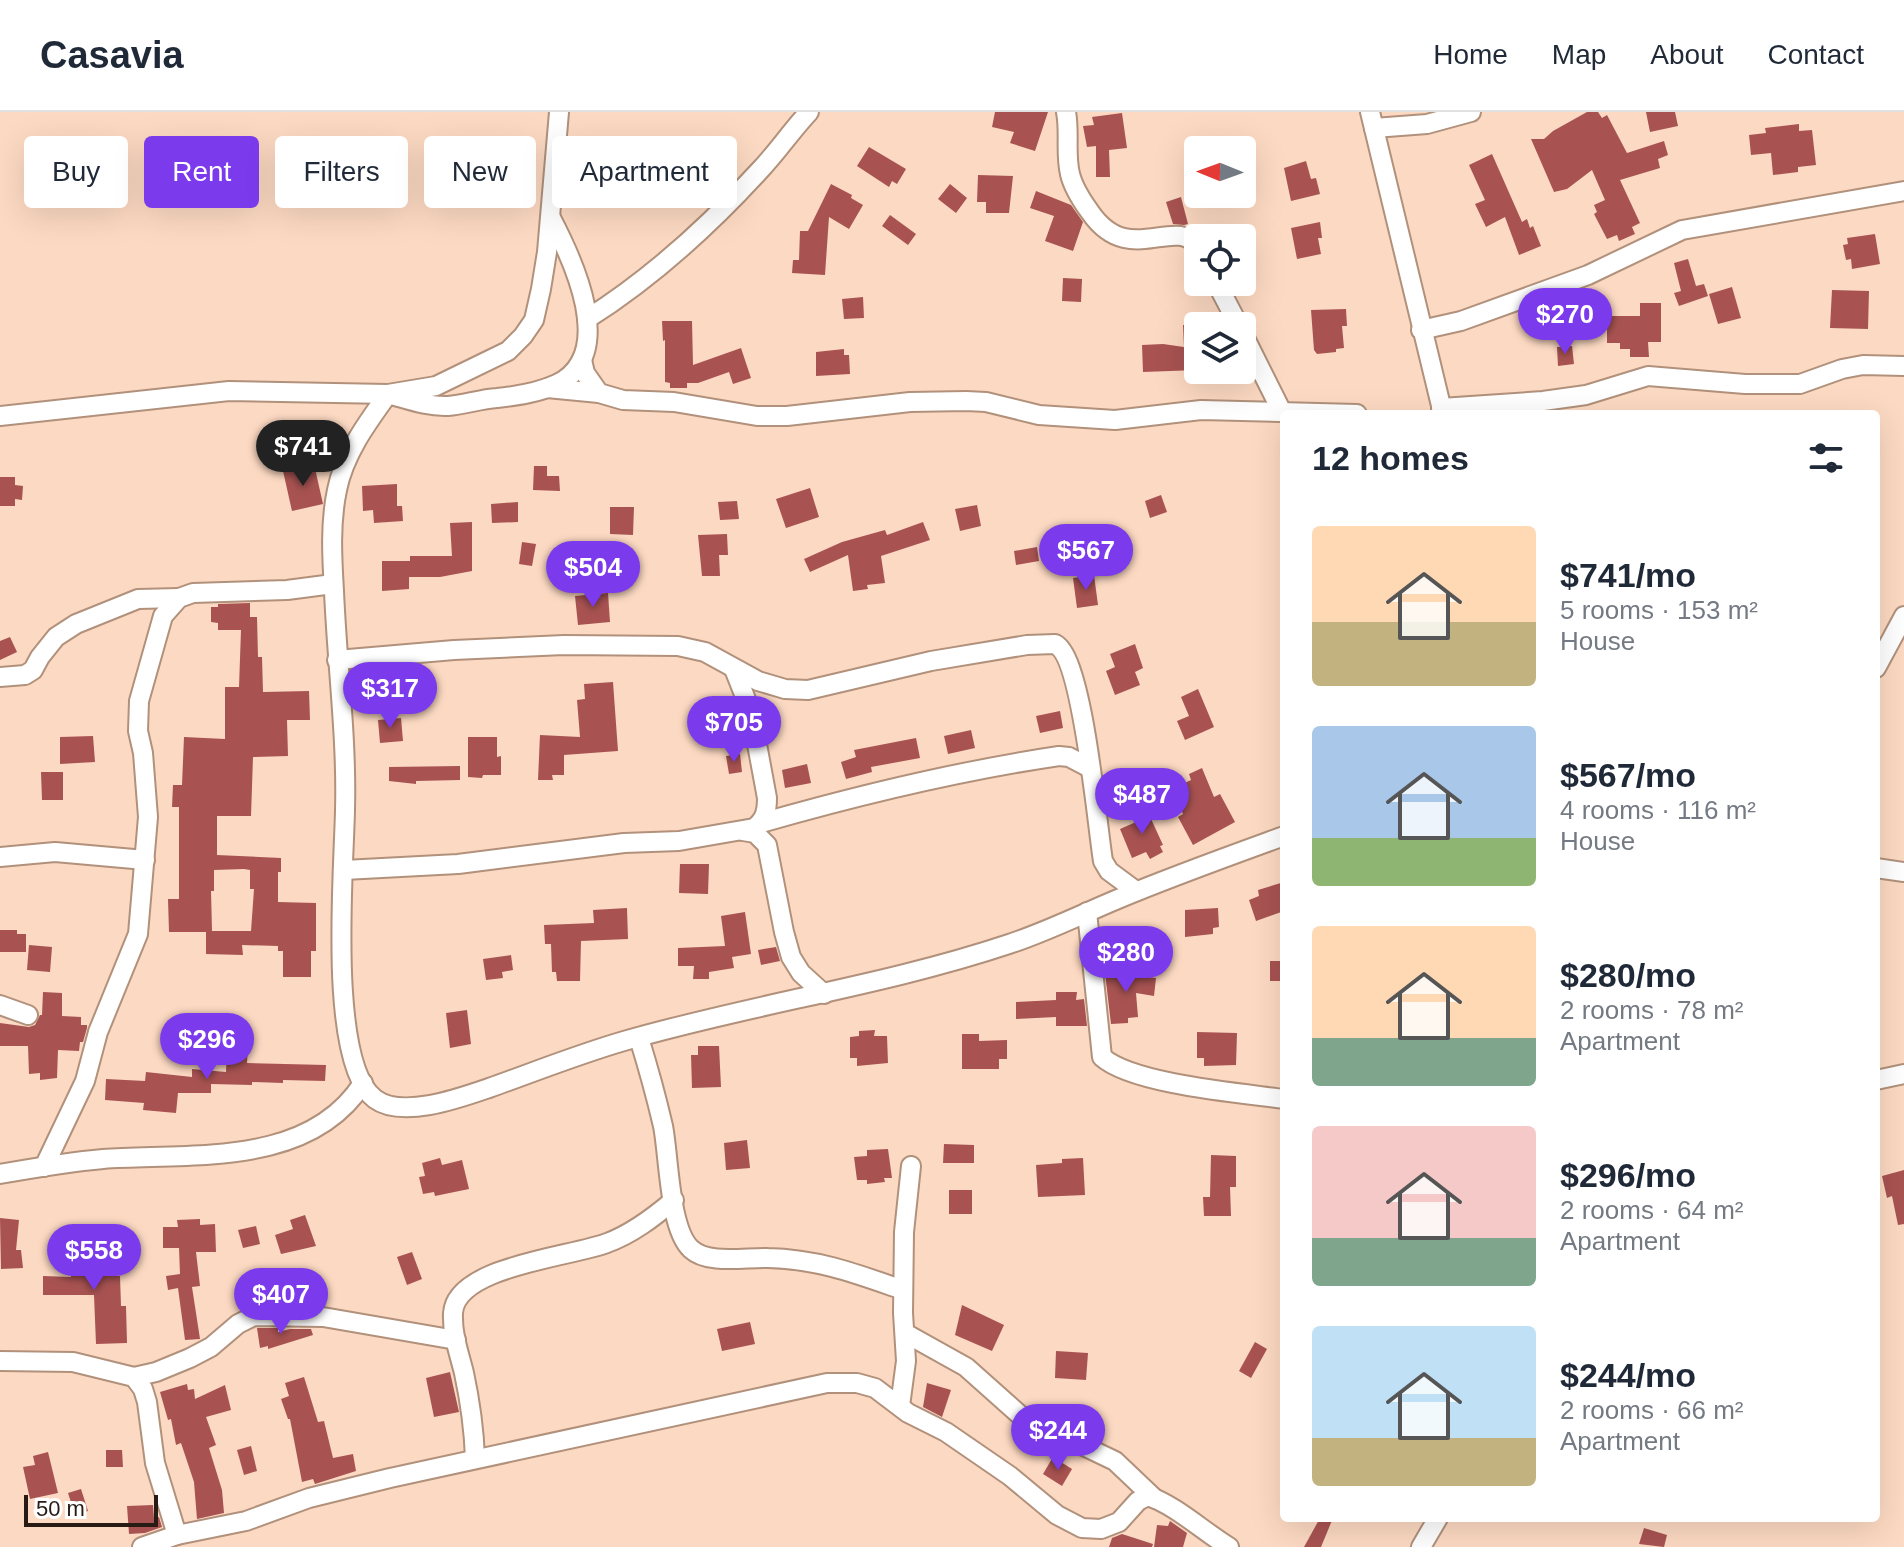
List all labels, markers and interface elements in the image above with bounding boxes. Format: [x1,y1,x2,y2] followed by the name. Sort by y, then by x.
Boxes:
[40,34,184,76] text: Casavia
[1433,39,1508,70] text: Home
[1552,39,1606,70] text: Map
[1650,39,1724,70] text: About
[1768,39,1864,70] text: Contact
[24,136,128,208] chip: Buy
[144,136,259,208] chip: Rent
[275,136,408,208] chip: Filters
[424,136,536,208] chip: New
[552,136,737,208] chip: Apartment
[1184,136,1256,208] north arrow
[1184,136,1256,384] map controls
[1184,224,1256,296] button: locate
[1518,288,1612,356] pin: $270
[1536,299,1594,329] text: $270
[1184,312,1256,384] button: layers
[256,420,350,488] pin: $741
[274,431,332,461] text: $741
[1804,436,1848,480] icon: filters
[1312,439,1469,477] text: 12 homes
[1039,524,1133,592] pin: $567
[1057,535,1115,565] text: $567
[546,541,640,609] pin: $504
[564,552,622,582] text: $504
[1560,556,1696,594] text: $741/mo
[1376,558,1472,654] icon: home
[1560,595,1758,625] text: 5 rooms · 153 m²
[1560,626,1635,656] text: House
[343,662,437,730] pin: $317
[361,673,419,703] text: $317
[687,696,781,764] pin: $705
[705,707,763,737] text: $705
[1560,756,1696,794] text: $567/mo
[1376,758,1472,854] icon: home
[1095,768,1189,836] pin: $487
[1113,779,1171,809] text: $487
[1560,795,1756,825] text: 4 rooms · 116 m²
[1560,826,1635,856] text: House
[1079,926,1173,994] pin: $280
[1097,937,1155,967] text: $280
[1560,956,1696,994] text: $280/mo
[1376,958,1472,1054] icon: home
[1560,995,1744,1025] text: 2 rooms · 78 m²
[160,1013,254,1081] pin: $296
[178,1024,236,1054] text: $296
[1560,1026,1680,1056] text: Apartment
[1560,1156,1696,1194] text: $296/mo
[1376,1158,1472,1254] icon: home
[1560,1195,1744,1225] text: 2 rooms · 64 m²
[47,1224,141,1292] pin: $558
[1560,1226,1680,1256] text: Apartment
[65,1235,123,1265] text: $558
[234,1268,328,1336] pin: $407
[252,1279,310,1309] text: $407
[1560,1356,1696,1394] text: $244/mo
[1376,1358,1472,1454] icon: home
[1560,1395,1744,1425] text: 2 rooms · 66 m²
[1011,1404,1105,1472] pin: $244
[1029,1415,1087,1445] text: $244
[1560,1426,1680,1456] text: Apartment
[24,1491,158,1527] scale bar
[36,1496,85,1521] text: 50 m

